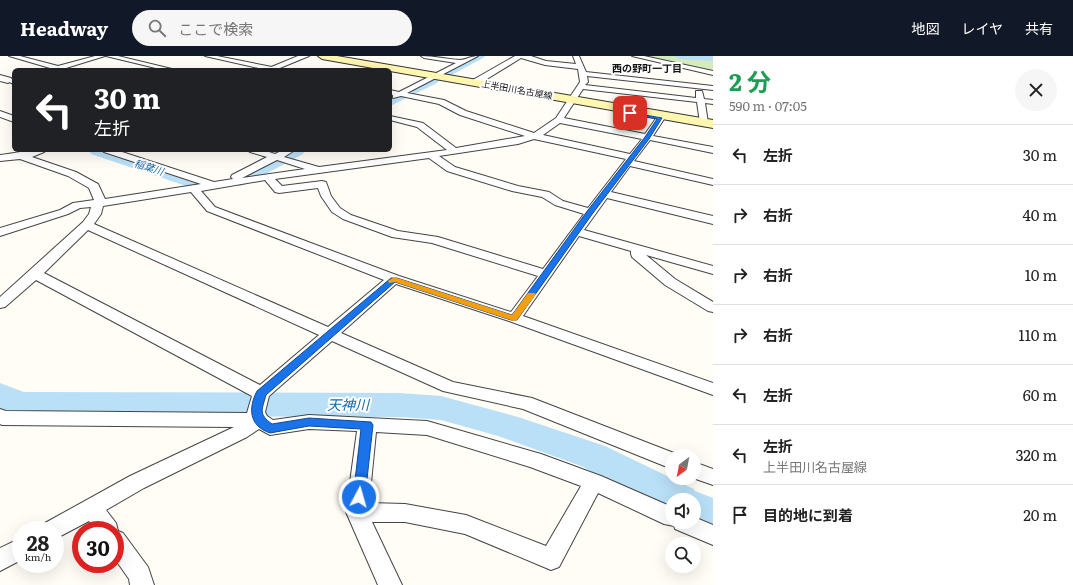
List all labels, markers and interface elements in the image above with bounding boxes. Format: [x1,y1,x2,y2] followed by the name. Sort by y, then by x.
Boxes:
[132,10,412,46] search box
[20,14,108,42] text: Headway
[146,17,168,39] icon: search
[178,17,253,40] text: ここで検索
[911,18,939,38] text: 地図
[961,18,1003,38] text: レイヤ
[1025,18,1053,38] text: 共有
[612,60,682,75] district label: 西の野町一丁目
[729,63,771,98] text: 2 分
[1015,69,1057,111] button: close
[94,76,160,118] text: 30 m
[480,76,555,102] street label: 上半田川名古屋線
[28,84,80,136] icon: left
[613,96,647,130] pin
[729,96,807,115] text: 590 m · 07:05
[619,102,641,124] icon: arrive
[94,114,130,141] text: 左折
[763,143,793,166] text: 左折
[1023,143,1057,166] text: 30 m
[729,144,751,166] icon: left
[133,155,167,179] water label: 稲葉川
[763,203,793,226] text: 右折
[1023,203,1057,226] text: 40 m
[729,204,751,226] icon: right
[763,263,793,286] text: 右折
[1025,263,1057,286] text: 10 m
[729,264,751,286] icon: right
[763,323,793,346] text: 右折
[1019,323,1057,346] text: 110 m
[729,324,751,346] icon: right
[763,383,793,406] text: 左折
[1023,383,1057,406] text: 60 m
[729,384,751,406] icon: left
[327,394,371,414] water label: 天神川
[763,434,793,457] text: 左折
[1015,443,1057,466] text: 320 m
[729,444,751,466] icon: left
[665,449,701,485] north arrow
[665,449,701,573] map controls
[763,457,867,476] text: 上半田川名古屋線
[338,476,380,518] position arrow
[665,493,701,529] button: sound
[763,503,853,526] text: 目的地に到着
[1023,503,1057,526] text: 20 m
[729,504,751,526] icon: arrive
[72,521,124,573] speed limit sign: 30
[27,527,49,557] text: 28
[665,537,701,573] button: search
[25,549,51,564] text: km/h

